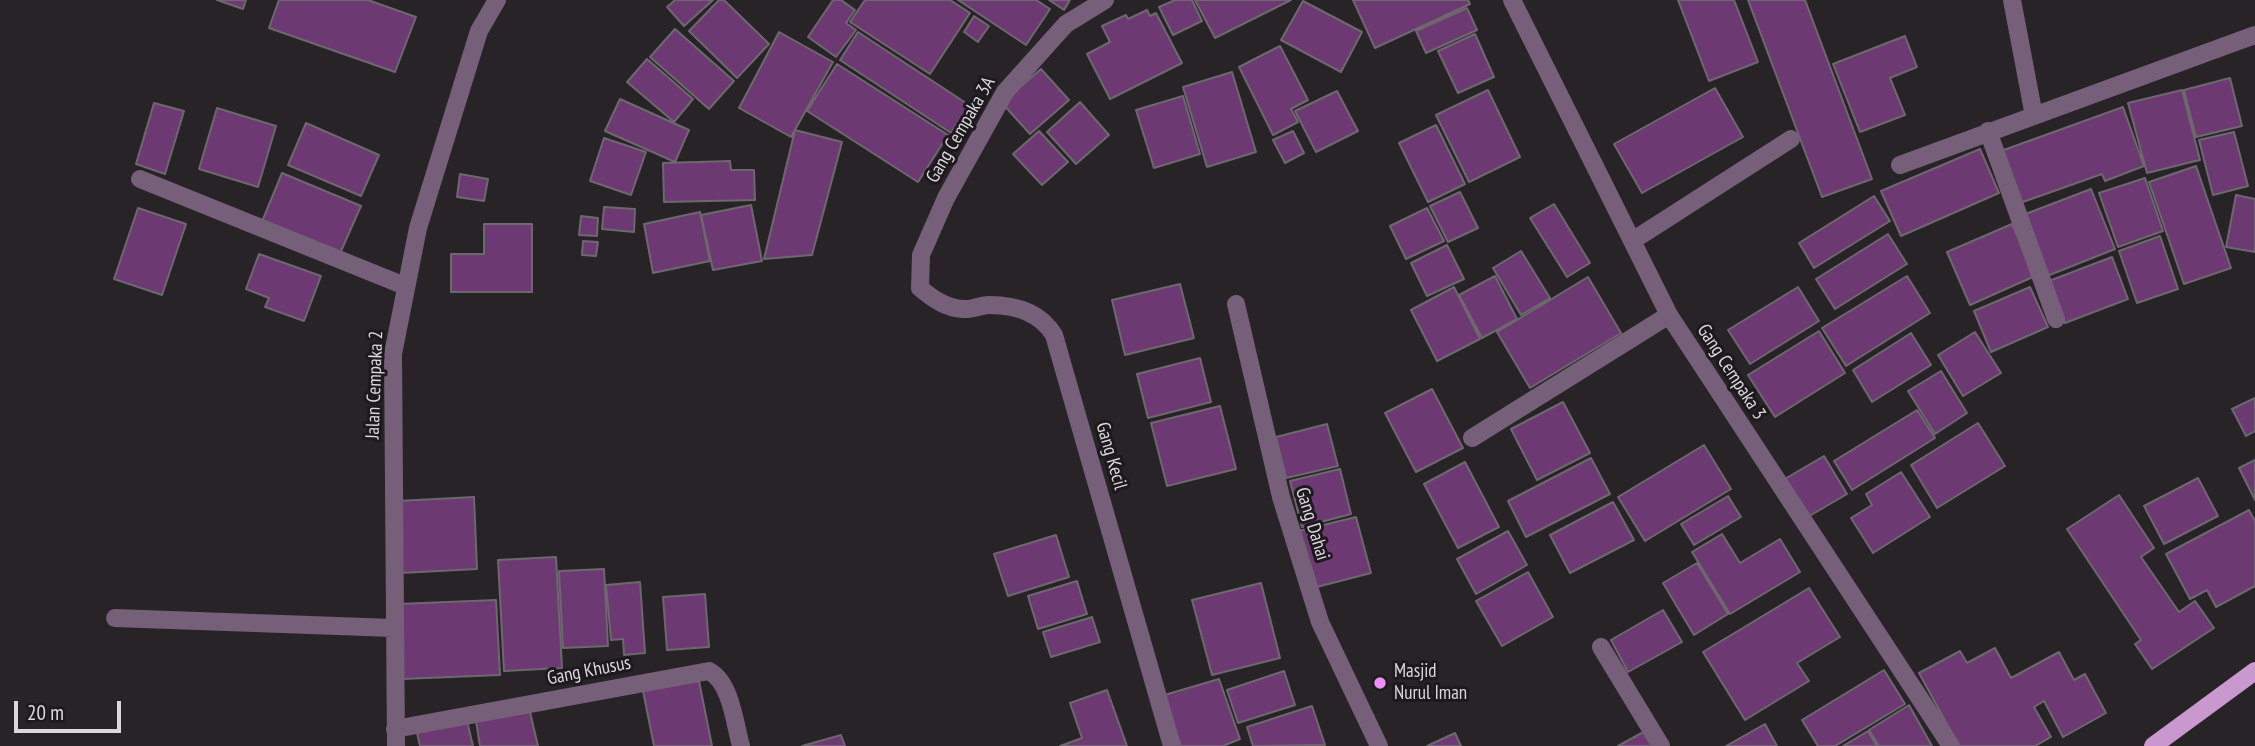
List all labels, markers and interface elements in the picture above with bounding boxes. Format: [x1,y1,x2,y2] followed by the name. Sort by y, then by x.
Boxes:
[922,73,1000,187] street label: Gang Cempaka 3A
[1692,320,1770,424] street label: Gang Cempaka 3
[362,330,388,440] street label: Jalan Cempaka 2
[1091,420,1131,492] street label: Gang Kecil
[1290,485,1334,563] street label: Gang Dahai
[545,652,633,690] street label: Gang Khusus
[1394,661,1467,705] place label: Masjid Nurul Iman
[1372,675,1388,691] marker: Masjid Nurul Iman
[18,686,124,730] scale bar
[27,699,64,726] text: 20 m

